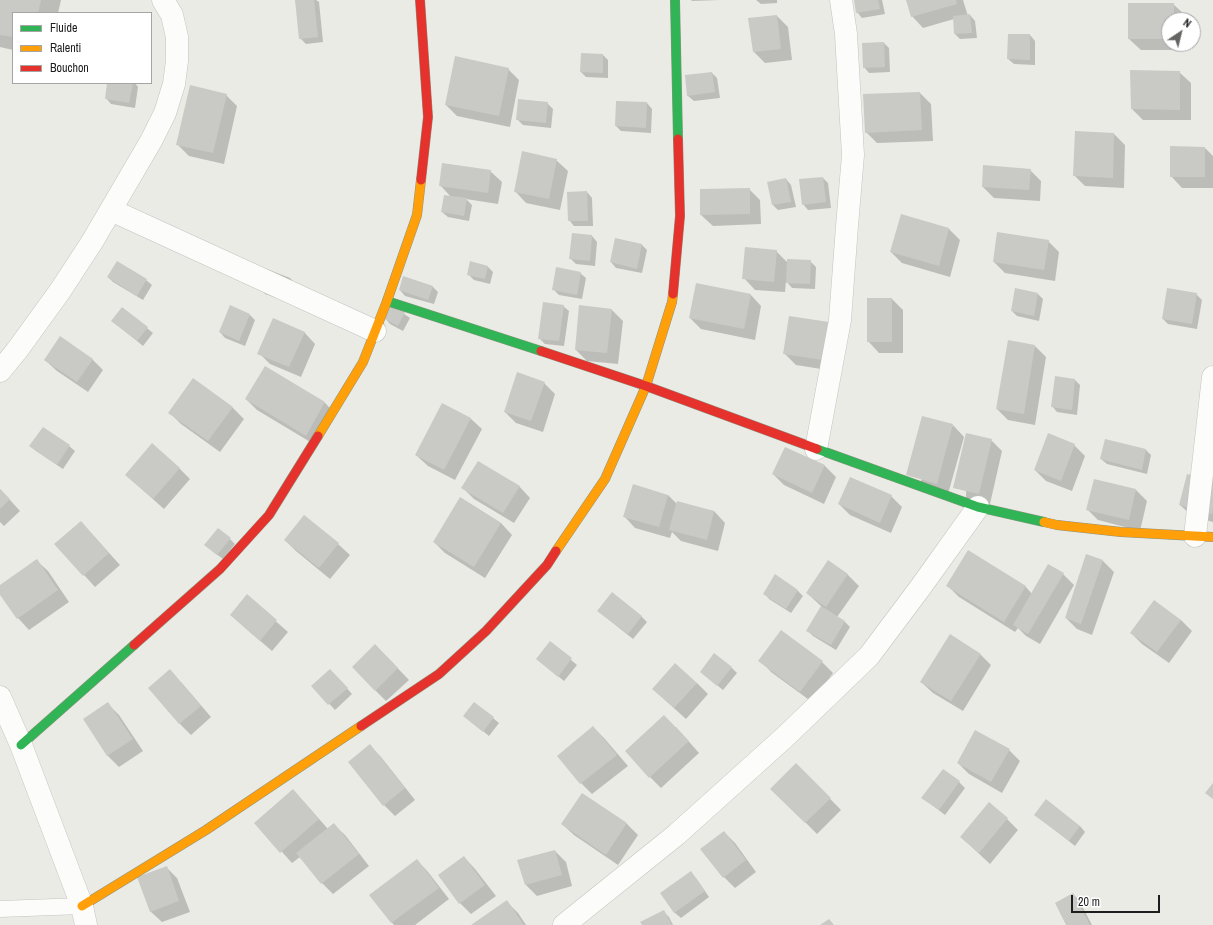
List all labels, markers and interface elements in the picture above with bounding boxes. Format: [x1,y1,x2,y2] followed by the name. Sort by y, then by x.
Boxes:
[12,12,152,84] legend
[1161,12,1201,52] north arrow
[1181,15,1194,31] text: N
[50,20,77,36] text: Fluide
[50,40,81,56] text: Ralenti
[50,60,89,76] text: Bouchon
[1073,887,1162,913] scale bar
[1078,894,1100,910] text: 20 m

